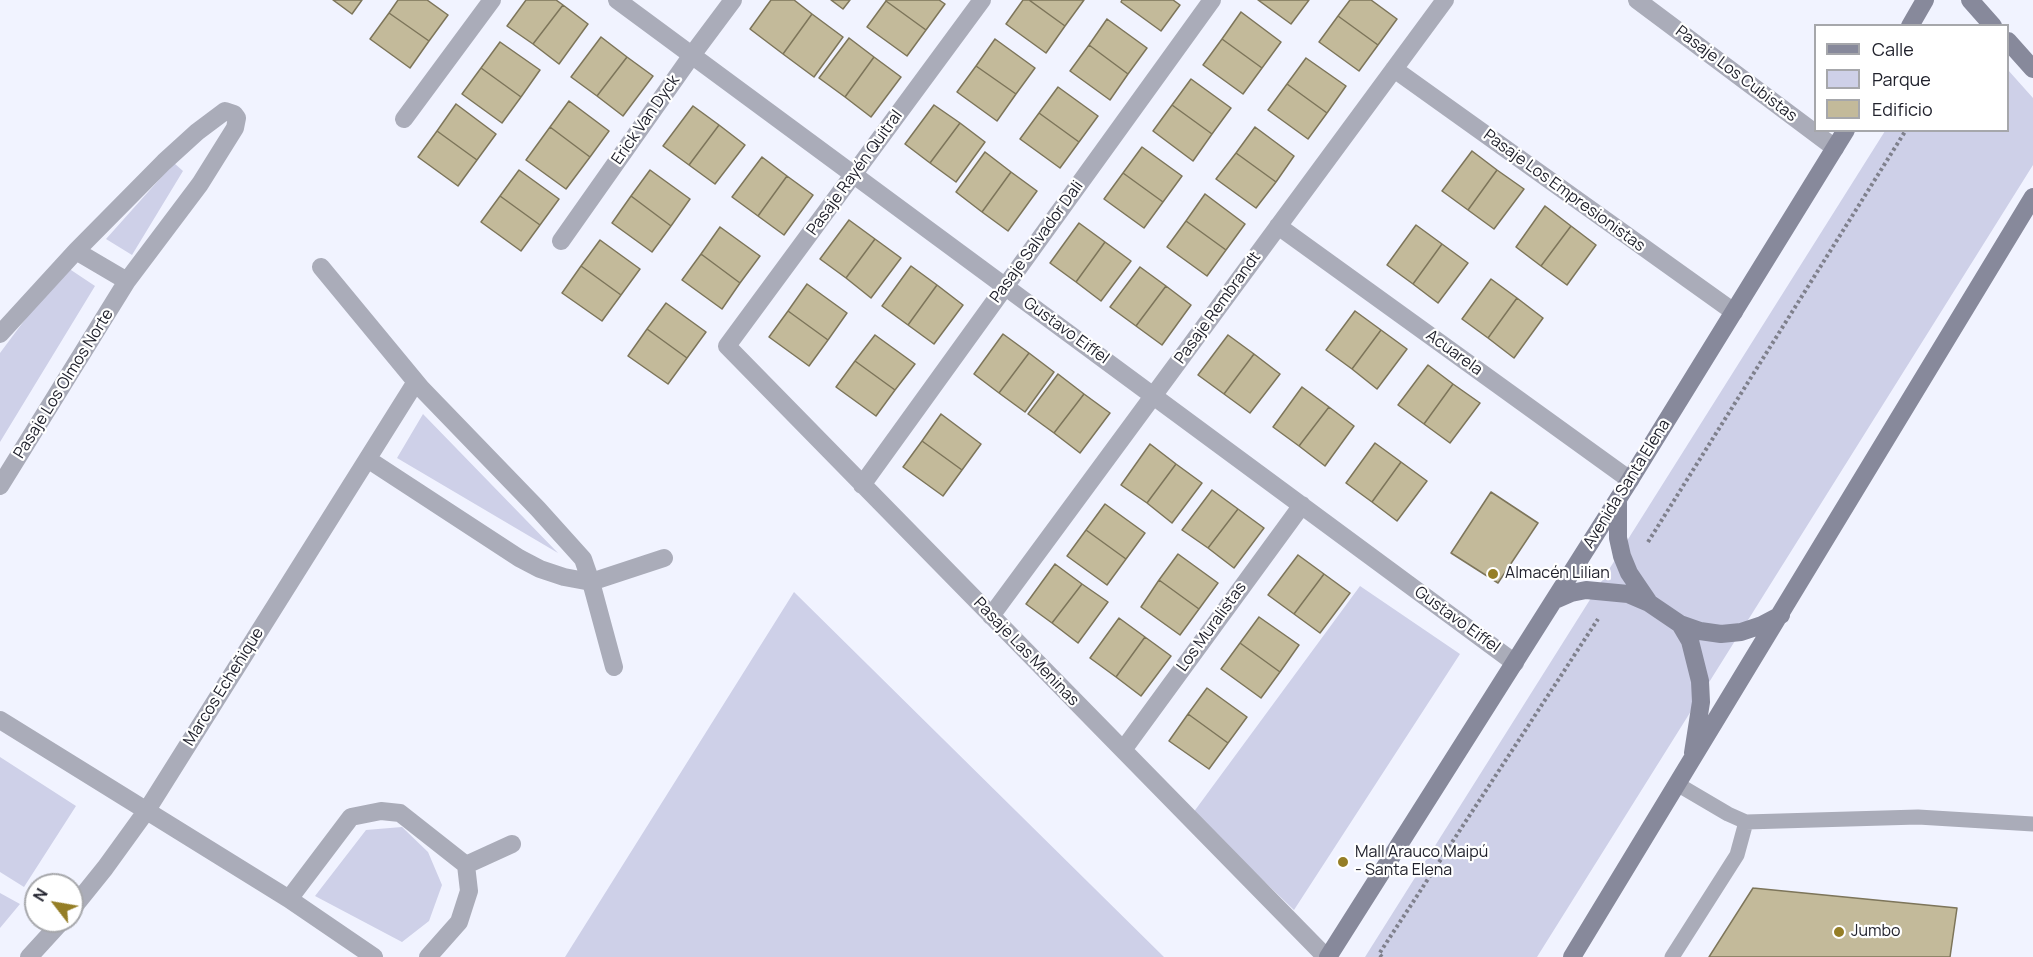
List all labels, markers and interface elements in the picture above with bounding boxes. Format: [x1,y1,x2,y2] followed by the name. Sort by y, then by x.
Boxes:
[1671,22,1801,126] street label: Pasaje Los Cubistas
[1814,24,2009,132] legend
[1872,37,1914,61] text: Calle
[1872,67,1931,91] text: Parque
[608,72,684,168] street label: Erick Van Dyck
[1872,97,1933,121] text: Edificio
[803,107,907,239] street label: Pasaje Rayén Quitral
[1479,126,1649,256] street label: Pasaje Los Empresionistas
[986,177,1088,307] street label: Pasaje Salvador Dali
[1171,248,1265,368] street label: Pasaje Rembrandt
[1020,294,1112,368] street label: Gustavo Eiffel
[10,306,118,462] street label: Pasaje Los Olmos Norte
[1422,326,1486,380] street label: Acuarela
[1580,416,1674,552] street label: Avenida Santa Elena
[1505,564,1610,584] place label: Almacén Lilian
[1486,567,1500,581] marker: Almacén Lilian
[1173,578,1251,676] street label: Los Muralistas
[1411,583,1503,657] street label: Gustavo Eiffel
[969,594,1083,710] street label: Pasaje Las Meninas
[180,624,268,750] street label: Marcos Echeñique
[1355,843,1488,881] place label: Mall Arauco Maipú - Santa Elena
[1336,855,1350,869] marker: Mall Arauco Maipú - Santa Elena
[24,873,84,933] north arrow
[28,884,53,905] text: N
[1851,922,1900,942] place label: Jumbo
[1832,925,1846,939] marker: Jumbo

